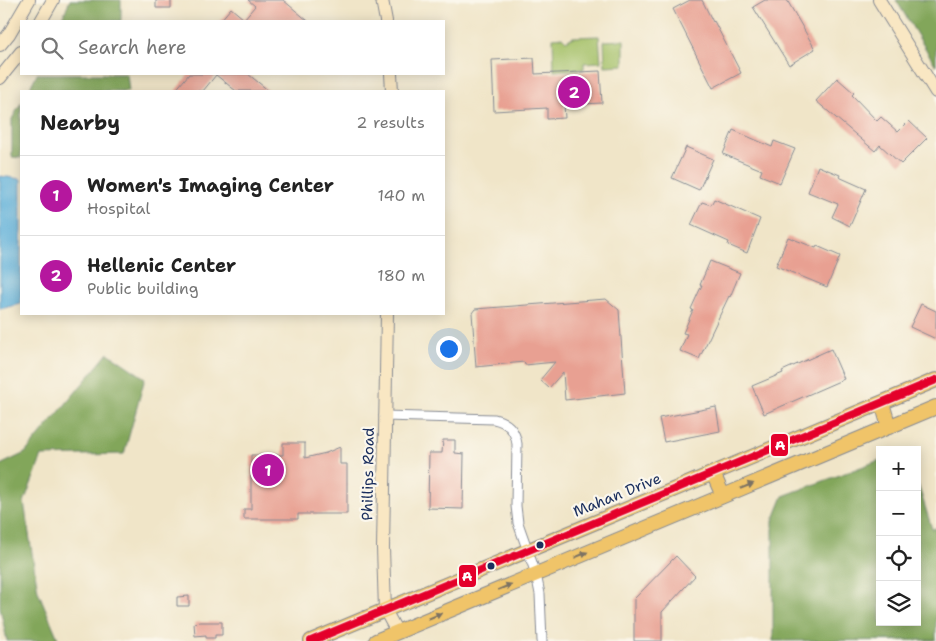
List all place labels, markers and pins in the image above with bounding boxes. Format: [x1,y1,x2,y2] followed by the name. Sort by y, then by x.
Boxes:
[558,73,590,111] pin: 2
[252,451,284,489] pin: 1
[535,540,545,550] unlabelled marker
[486,561,496,571] unlabelled marker

